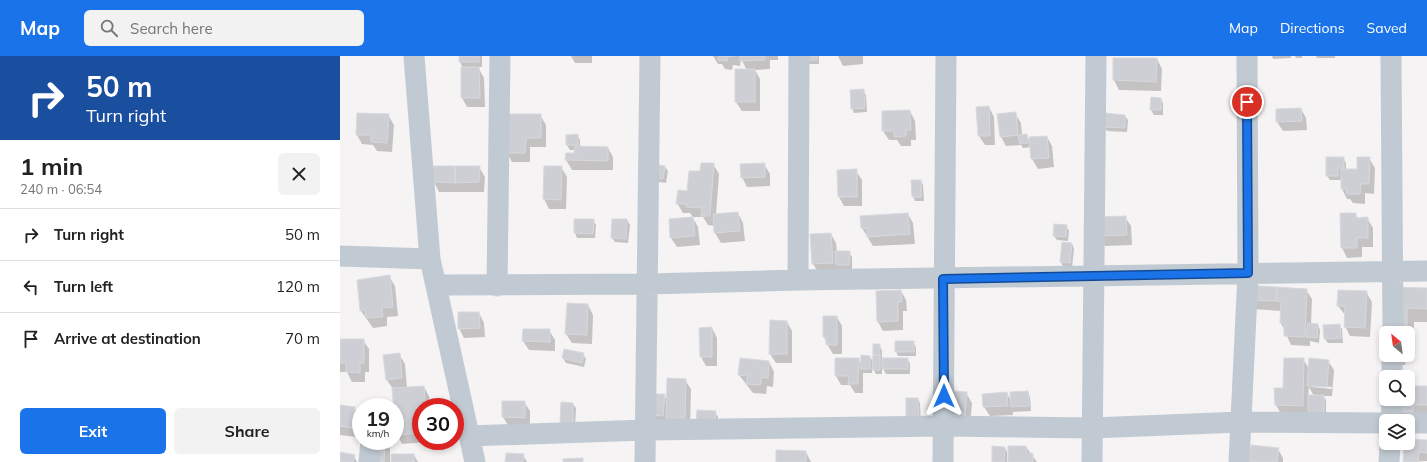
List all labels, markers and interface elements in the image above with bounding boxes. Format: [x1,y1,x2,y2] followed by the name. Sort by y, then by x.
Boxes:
[84,10,364,46] search box
[20,16,60,40] text: Map
[98,17,120,39] icon: search
[130,19,213,38] text: Search here
[1229,19,1258,37] text: Map
[1280,19,1345,37] text: Directions
[1367,19,1407,37] text: Saved
[86,69,152,104] text: 50 m
[20,72,72,124] icon: right
[1230,85,1264,119] pin
[1236,91,1258,113] icon: arrive
[86,104,166,127] text: Turn right
[20,151,83,181] text: 1 min
[278,153,320,195] button: close
[20,181,102,197] text: 240 m · 06:54
[20,224,42,246] icon: right
[54,225,124,244] text: Turn right
[285,225,320,244] text: 50 m
[20,276,42,298] icon: left
[54,277,113,296] text: Turn left
[276,277,320,296] text: 120 m
[1379,326,1415,362] north arrow
[1379,326,1415,450] map controls
[20,328,42,350] icon: arrive
[54,329,201,348] text: Arrive at destination
[285,329,320,348] text: 70 m
[1379,370,1415,406] button: search
[923,375,965,417] position arrow
[412,398,464,450] speed limit sign: 30
[366,406,390,431] text: 19
[20,408,166,454] button: Exit
[174,408,320,454] button: Share
[1379,414,1415,450] button: layers
[367,427,389,440] text: km/h

